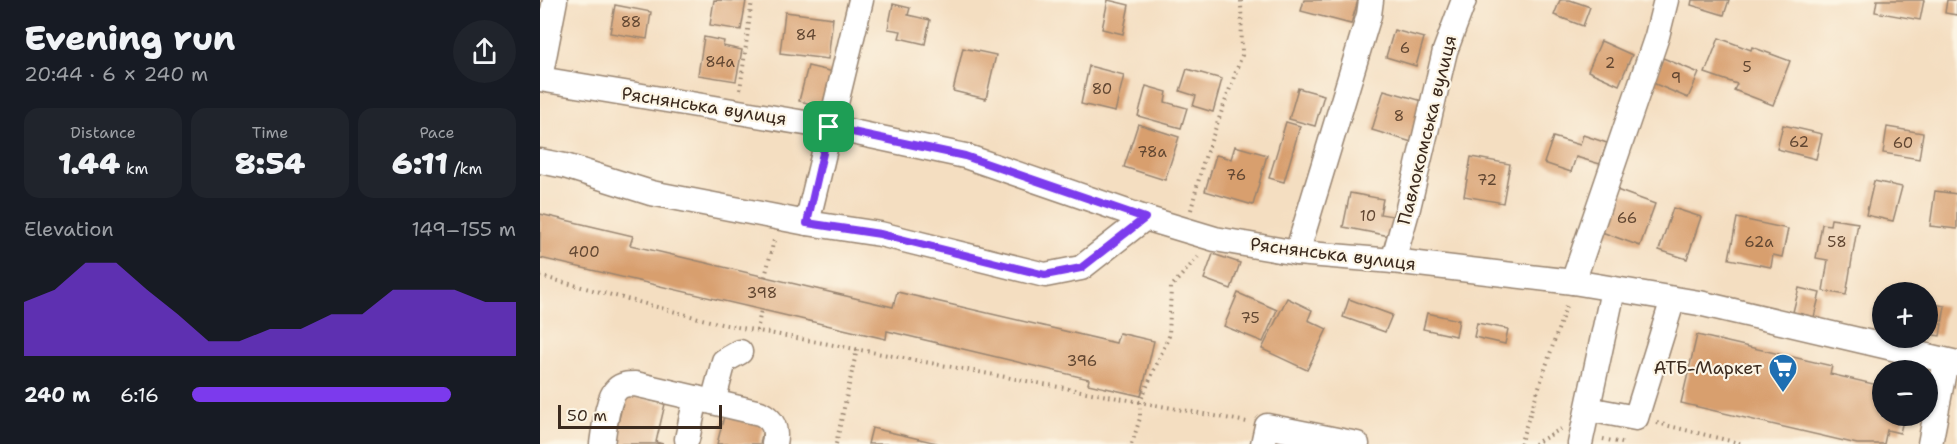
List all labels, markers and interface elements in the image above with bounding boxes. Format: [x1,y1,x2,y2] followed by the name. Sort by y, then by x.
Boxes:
[621,12,641,32] house number: 88
[24,16,235,61] text: Evening run
[453,20,516,83] button: share
[796,25,816,45] house number: 84
[1392,33,1462,227] street label: Павлокомська вулиця
[1400,38,1410,58] house number: 6
[705,52,736,72] house number: 84а
[1605,53,1615,73] house number: 2
[1742,57,1752,77] house number: 5
[24,61,208,87] text: 20:44 · 6 × 240 m
[1671,68,1681,88] house number: 9
[1092,79,1112,99] house number: 80
[620,81,788,131] street label: Ряснянська вулиця
[803,101,854,152] pin
[1394,106,1404,126] house number: 8
[812,110,845,143] icon: arrive
[70,122,136,143] text: Distance
[252,122,288,143] text: Time
[419,122,455,143] text: Pace
[1789,132,1809,152] house number: 62
[1893,133,1913,153] house number: 60
[1137,142,1168,162] house number: 78а
[58,143,120,184] text: 1.44
[235,143,305,184] text: 8:54
[392,143,448,184] text: 6:11
[120,158,148,179] text: km
[448,158,482,179] text: /km
[1226,165,1246,185] house number: 76
[1477,170,1497,190] house number: 72
[1360,206,1376,226] house number: 10
[1617,208,1637,228] house number: 66
[24,216,114,242] text: Elevation
[411,216,516,242] text: 149–155 m
[1249,232,1417,276] street label: Ряснянська вулиця
[1744,232,1774,252] house number: 62а
[1827,232,1847,252] house number: 58
[568,242,600,262] house number: 400
[1872,282,1938,426] map controls
[1872,282,1938,348] button: +
[747,283,777,303] house number: 398
[1240,308,1260,328] house number: 75
[1067,351,1097,371] house number: 396
[1767,352,1799,394] supermarket icon: АТБ-Маркет
[1654,356,1763,380] place label: АТБ-Маркет
[1872,360,1938,426] button: −
[24,382,90,408] text: 240 m
[120,382,159,408] text: 6:16
[558,402,722,430] scale bar
[567,405,607,426] text: 50 m

